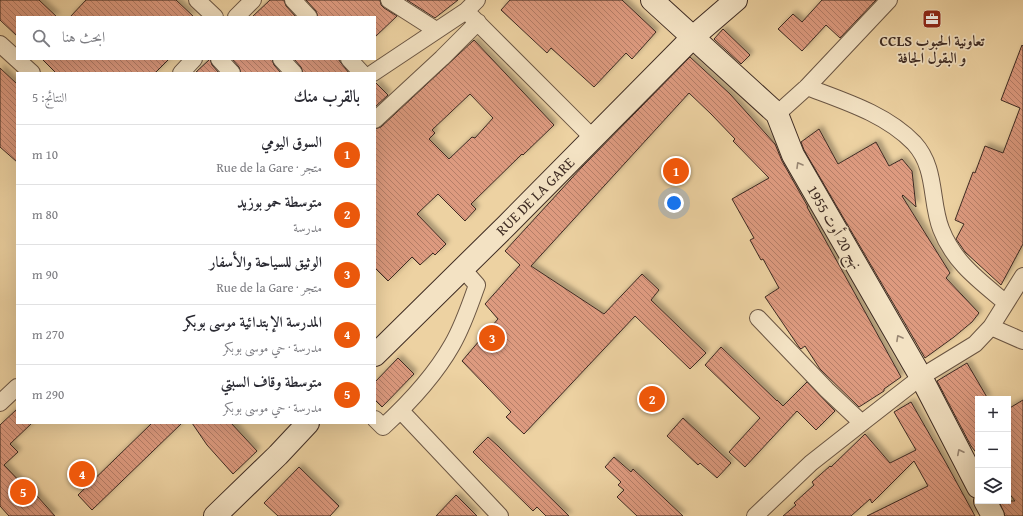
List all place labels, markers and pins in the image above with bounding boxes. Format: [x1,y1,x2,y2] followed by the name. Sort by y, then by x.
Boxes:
[921,8,943,30] office icon: CCLS تعاونية الحبوب و البقول الجافة
[880,30,986,68] place label: CCLS تعاونية الحبوب و البقول الجافة
[663,156,689,186] pin: 1
[479,323,505,353] pin: 3
[639,384,665,414] pin: 2
[69,459,95,489] pin: 4
[10,477,36,507] pin: 5

